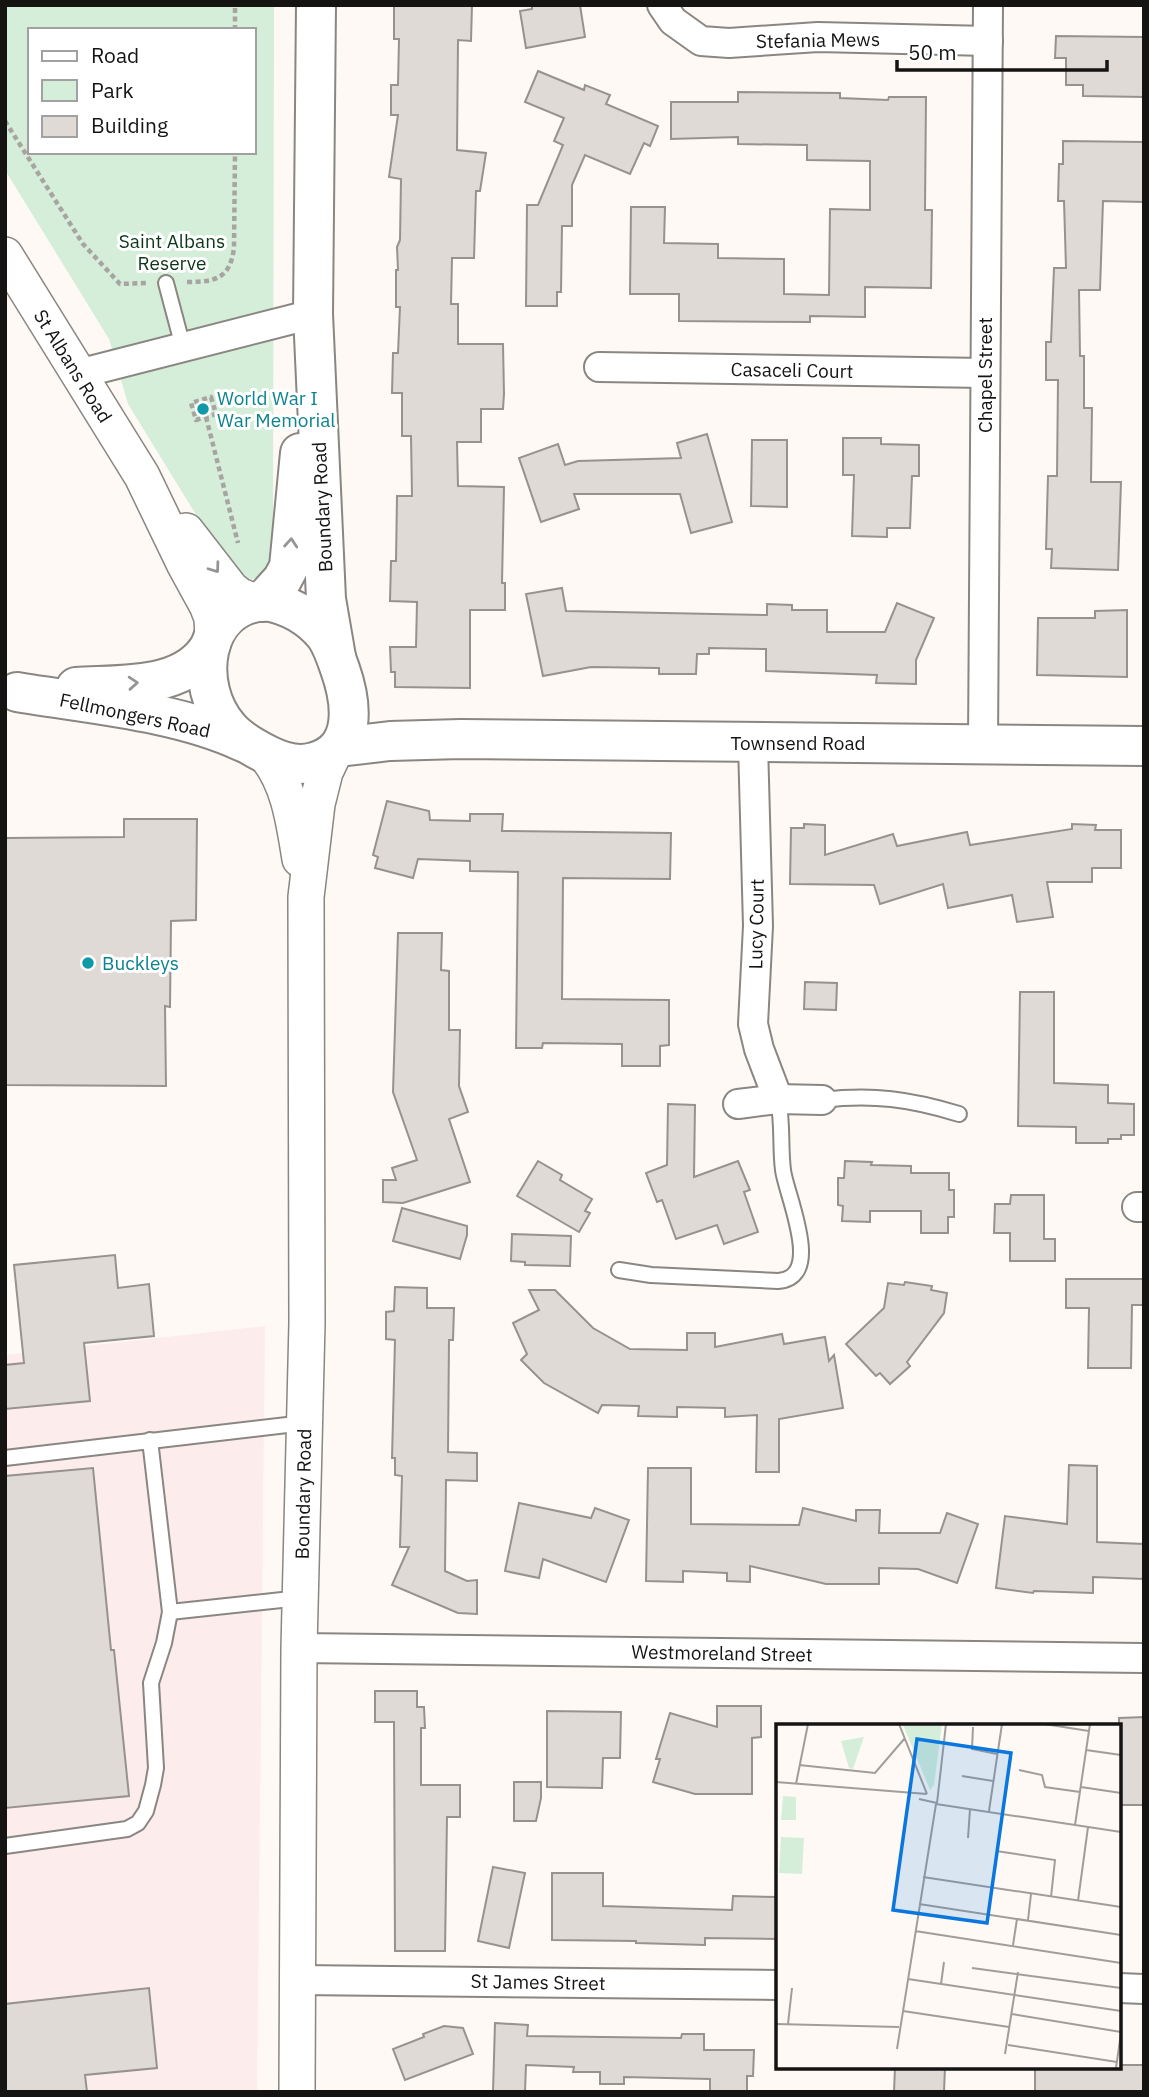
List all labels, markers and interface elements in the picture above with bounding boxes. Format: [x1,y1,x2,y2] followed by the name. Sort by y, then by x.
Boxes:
[756,27,880,53] street label: Stefania Mews
[28,28,256,154] legend
[897,28,1107,72] scale bar
[908,38,957,66] text: 50 m
[91,41,139,69] text: Road
[91,76,134,104] text: Park
[91,111,168,139] text: Building
[119,229,225,275] park label: Saint Albans Reserve
[29,305,117,427] street label: St Albans Road
[973,317,997,433] street label: Chapel Street
[731,357,853,383] street label: Casaceli Court
[217,386,335,432] place label: World War I War Memorial
[195,401,211,417] marker: World War I War Memorial
[307,441,337,573] street label: Boundary Road
[283,538,298,549] one-way arrow
[207,560,219,573] one-way arrow
[128,676,139,691] one-way arrow
[57,687,213,743] street label: Fellmongers Road
[730,731,866,755] street label: Townsend Road
[743,879,769,969] street label: Lucy Court
[102,951,179,975] place label: Buckleys
[80,955,96,971] marker: Buckleys
[290,1428,316,1560] street label: Boundary Road
[631,1639,813,1667] street label: Westmoreland Street
[776,1724,1121,2069] inset map
[470,1969,606,1995] street label: St James Street

